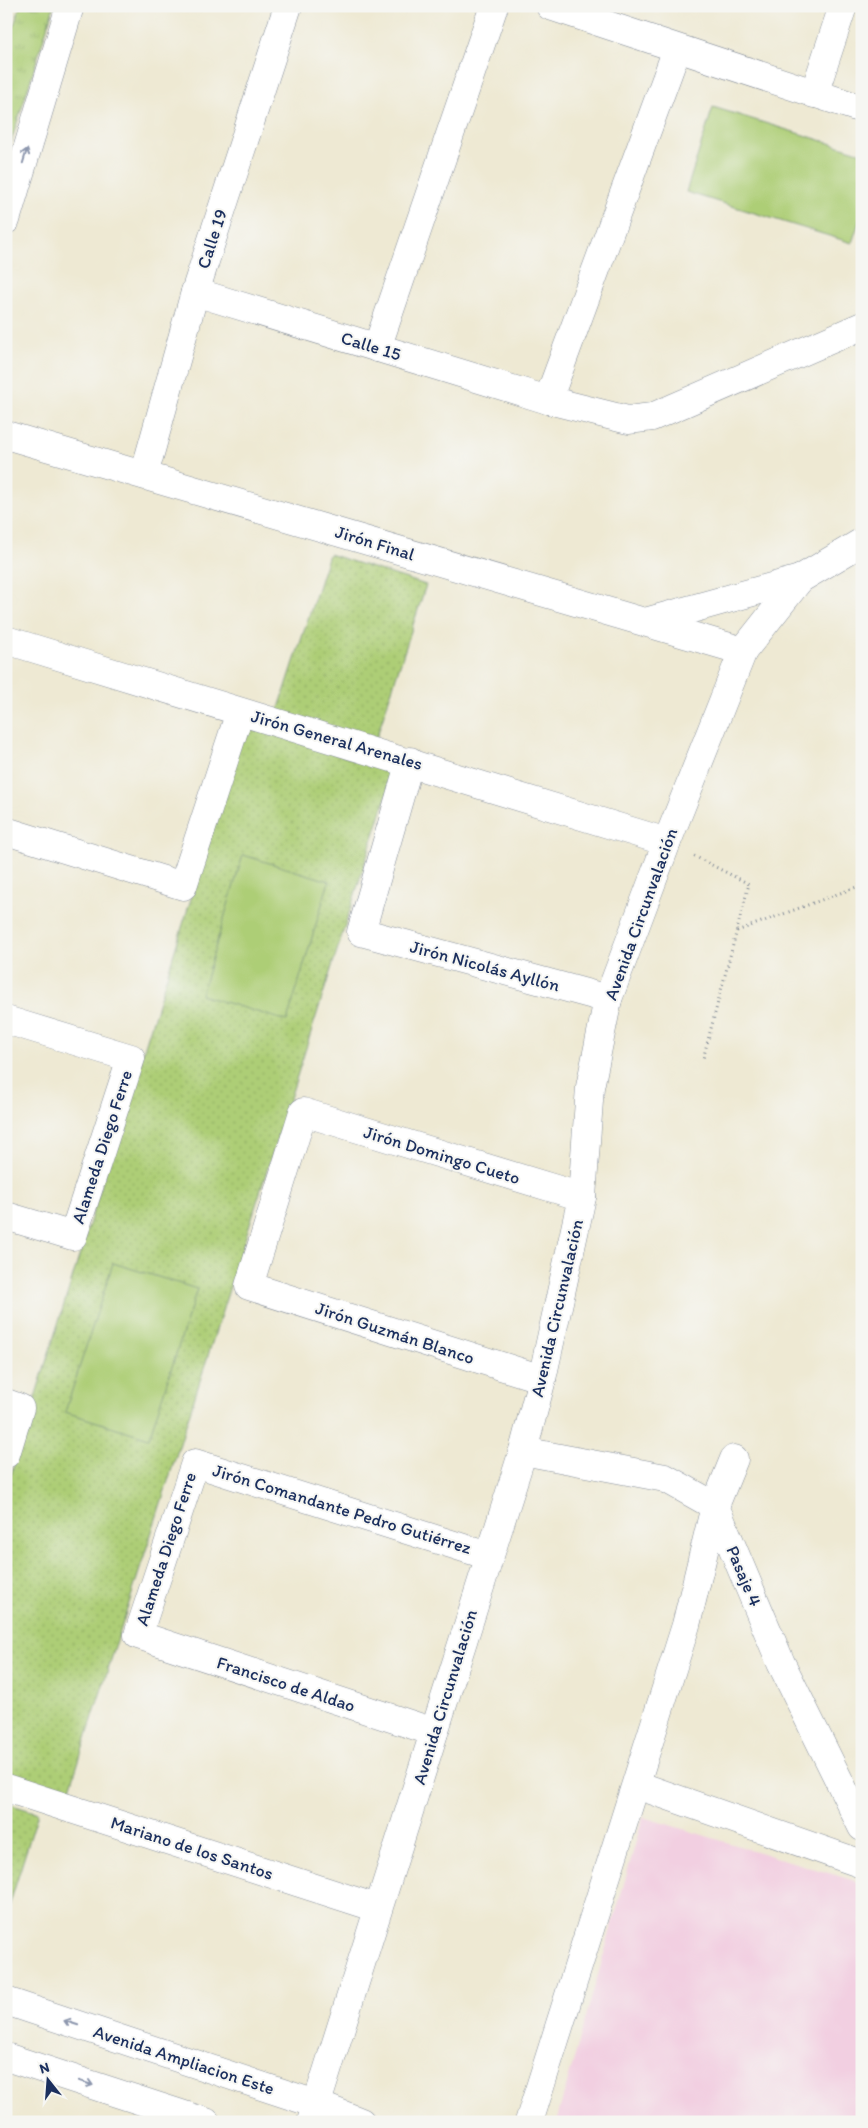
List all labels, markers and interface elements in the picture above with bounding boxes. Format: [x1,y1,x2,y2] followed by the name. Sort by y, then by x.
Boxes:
[21,149,31,165] one-way arrow
[192,206,232,272] street label: Calle 19
[338,326,404,366] street label: Calle 15
[333,520,417,566] street label: Jirón Final
[249,705,425,775] street label: Jirón General Arenales
[600,825,682,1003] street label: Avenida Circunvalación
[408,935,562,997] street label: Jirón Nicolás Ayllón
[67,1067,137,1227] street label: Alameda Diego Ferre
[361,1121,523,1189] street label: Jirón Domingo Cueto
[526,1217,588,1399] street label: Avenida Circunvalación
[313,1297,477,1369] street label: Jirón Guzmán Blanco
[210,1459,475,1559] street label: Jirón Comandante Pedro Gutiérrez
[131,1469,201,1629] street label: Alameda Diego Ferre
[721,1542,767,1610] street label: Pasaje 4
[408,1607,482,1787] street label: Avenida Circunvalación
[214,1651,358,1717] street label: Francisco de Aldao
[108,1811,276,1885] street label: Mariano de los Santos
[63,2017,79,2027] one-way arrow
[91,2020,277,2100] street label: Avenida Ampliacion Este
[22,2056,72,2106] north arrow
[37,2059,51,2078] text: N
[78,2079,93,2088] one-way arrow

